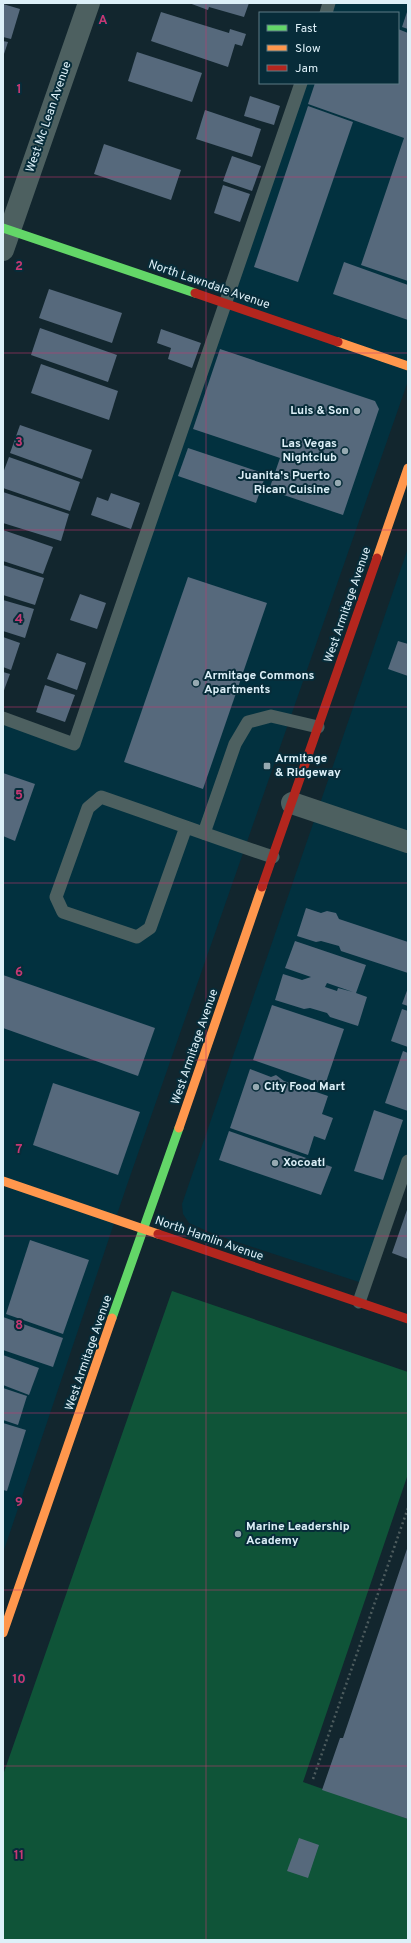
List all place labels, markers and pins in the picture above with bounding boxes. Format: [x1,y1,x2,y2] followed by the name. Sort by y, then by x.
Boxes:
[290,403,349,419] place label: Luis & Son
[352,406,362,416] marker: Luis & Son
[282,436,337,466] place label: Las Vegas Nightclub
[340,446,350,456] marker: Las Vegas Nightclub
[238,468,330,498] place label: Juanita's Puerto Rican Cuisine
[333,478,343,488] marker: Juanita's Puerto Rican Cuisine
[204,668,314,698] place label: Armitage Commons Apartments
[191,678,201,688] marker: Armitage Commons Apartments
[275,751,341,781] place label: Armitage & Ridgeway
[262,761,272,771] marker: Armitage & Ridgeway
[264,1079,346,1095] place label: City Food Mart
[251,1082,261,1092] marker: City Food Mart
[283,1155,325,1171] place label: Xocoatl
[270,1158,280,1168] marker: Xocoatl
[246,1519,350,1549] place label: Marine Leadership Academy
[233,1529,243,1539] marker: Marine Leadership Academy

